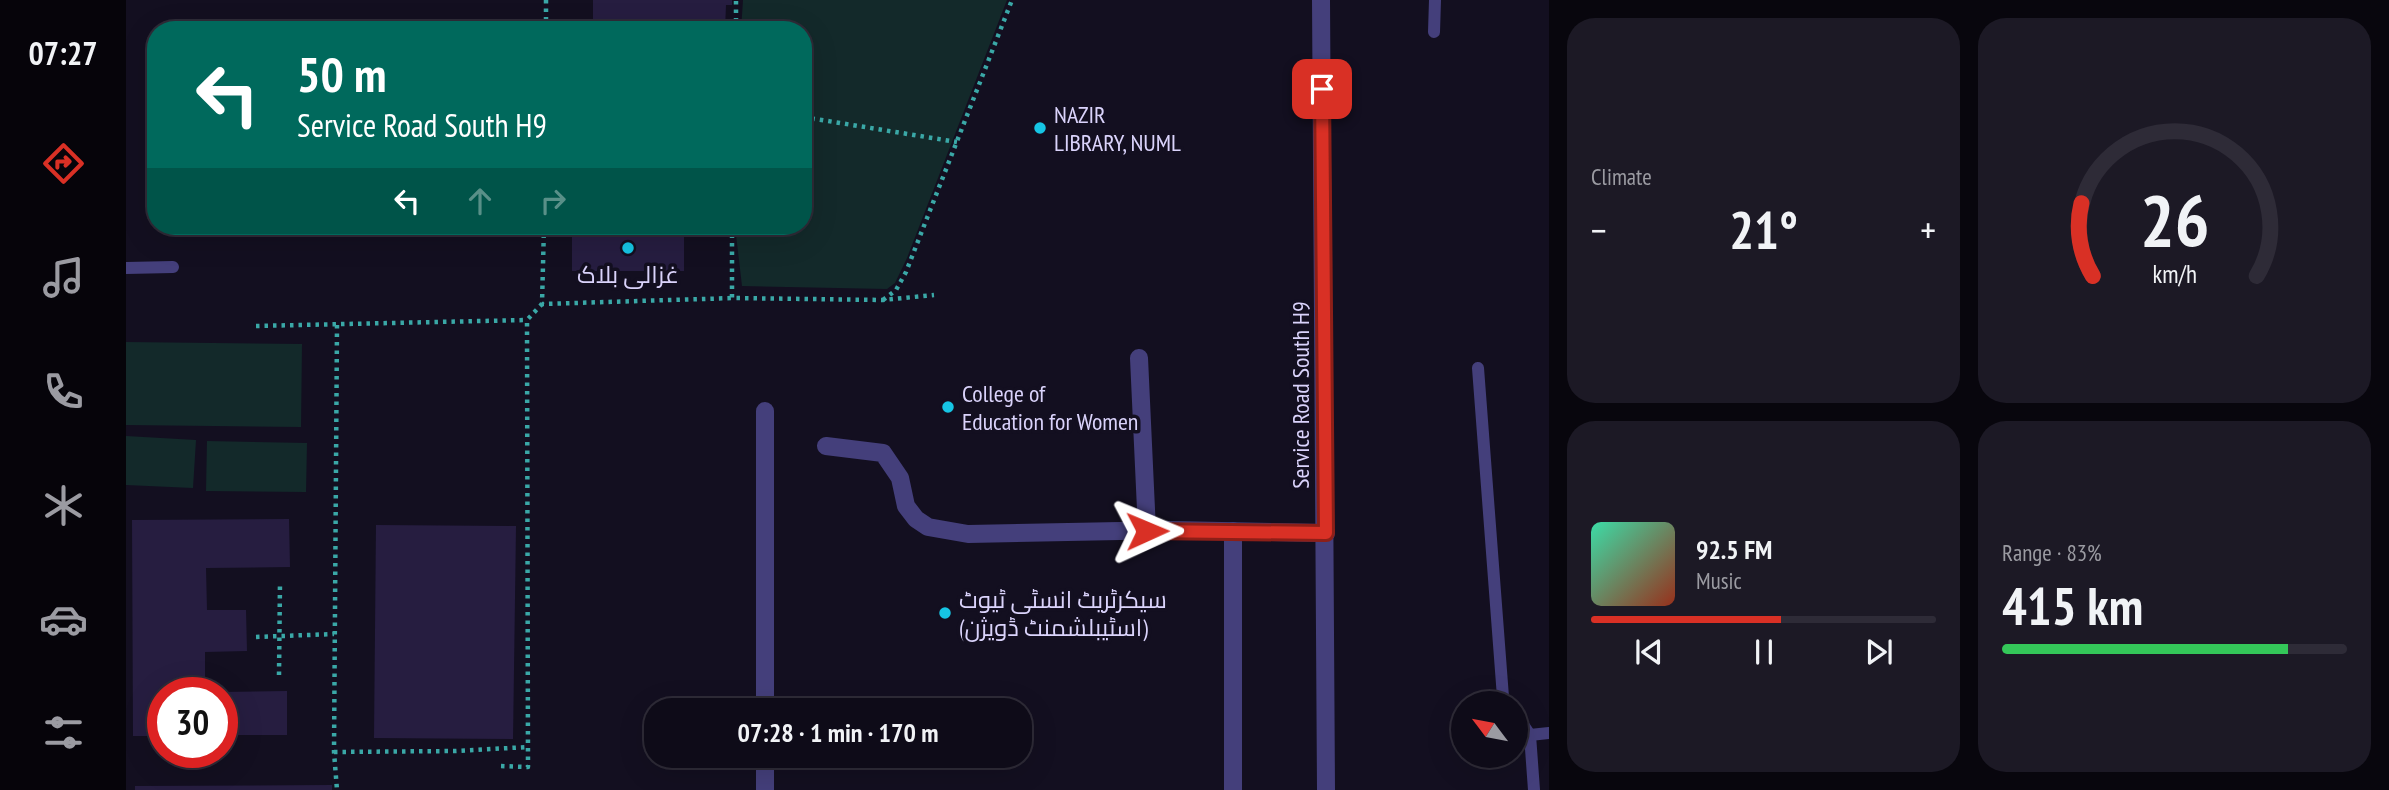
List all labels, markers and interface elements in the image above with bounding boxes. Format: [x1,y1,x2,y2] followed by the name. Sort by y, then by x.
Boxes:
[28,32,98,74] text: 07:27
[297,42,386,106] text: 50 m
[182,49,273,140] icon: left
[1292,59,1352,119] pin
[1303,70,1341,108] icon: arrive
[1054,99,1181,158] place label: NAZIR LIBRARY, NUML
[297,104,547,146] text: Service Road South H9
[1032,120,1048,136] marker: NAZIR LIBRARY, NUML
[39,139,88,188] icon: directions
[1591,162,1652,191] text: Climate
[2140,173,2209,267] text: 26
[388,182,426,220] icon: left
[461,182,499,220] icon: ahead
[534,182,572,220] icon: right
[1729,196,1798,263] text: 21°
[1591,205,1607,254] text: −
[1920,205,1936,254] text: +
[620,240,636,256] marker: غزالی بلاک
[39,253,88,302] icon: music
[2152,258,2197,290] text: km/h
[577,259,679,290] place label: غزالی بلاک
[1285,301,1316,489] street label: Service Road South H9
[39,367,88,416] icon: phone
[962,378,1138,437] place label: College of Education for Women
[940,399,956,415] marker: College of Education for Women
[39,481,88,530] icon: climate
[1110,494,1184,568] position arrow
[1696,533,1772,566] text: 92.5 FM
[2002,538,2102,567] text: Range · 83%
[1696,566,1742,595] text: Music
[2002,572,2143,639] text: 415 km
[959,584,1167,643] place label: سیکرٹریٹ انسٹی ٹیوٹ (اسٹیبلشمنٹ ڈویژن)
[39,595,88,644] icon: car
[937,605,953,621] marker: سیکرٹریٹ انسٹی ٹیوٹ (اسٹیبلشمنٹ ڈویژن)
[1630,633,1668,671] icon: previous
[1745,633,1783,671] icon: pause
[1860,633,1898,671] icon: next
[147,677,238,768] speed limit sign: 30
[1451,691,1528,768] north arrow
[1451,691,1528,768] map controls
[39,708,88,757] icon: filters
[738,716,938,749] text: 07:28 · 1 min · 170 m

